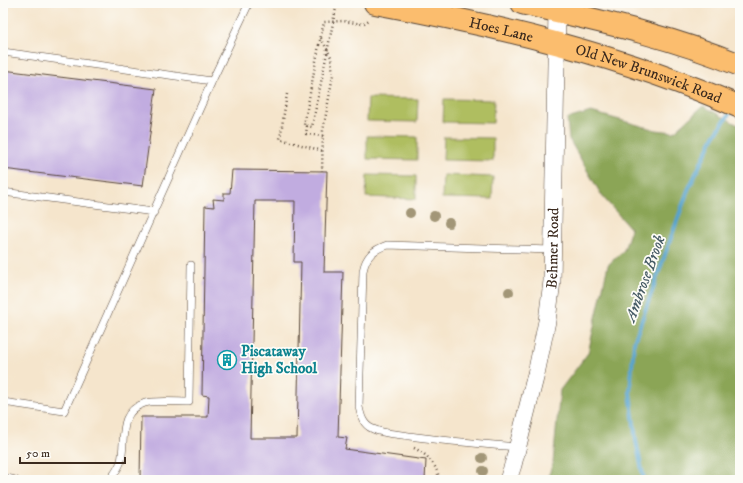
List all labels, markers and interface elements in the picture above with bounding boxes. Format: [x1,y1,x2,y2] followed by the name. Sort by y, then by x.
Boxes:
[467,13,535,47] street label: Hoes Lane
[573,40,725,108] street label: Old New Brunswick Road
[542,207,563,290] street label: Behmer Road
[619,232,670,326] water label: Ambrose Brook
[241,342,318,378] place label: Piscataway High School
[216,349,238,371] building icon: Piscataway High School
[20,439,125,465] scale bar
[26,446,50,461] text: 50 m

